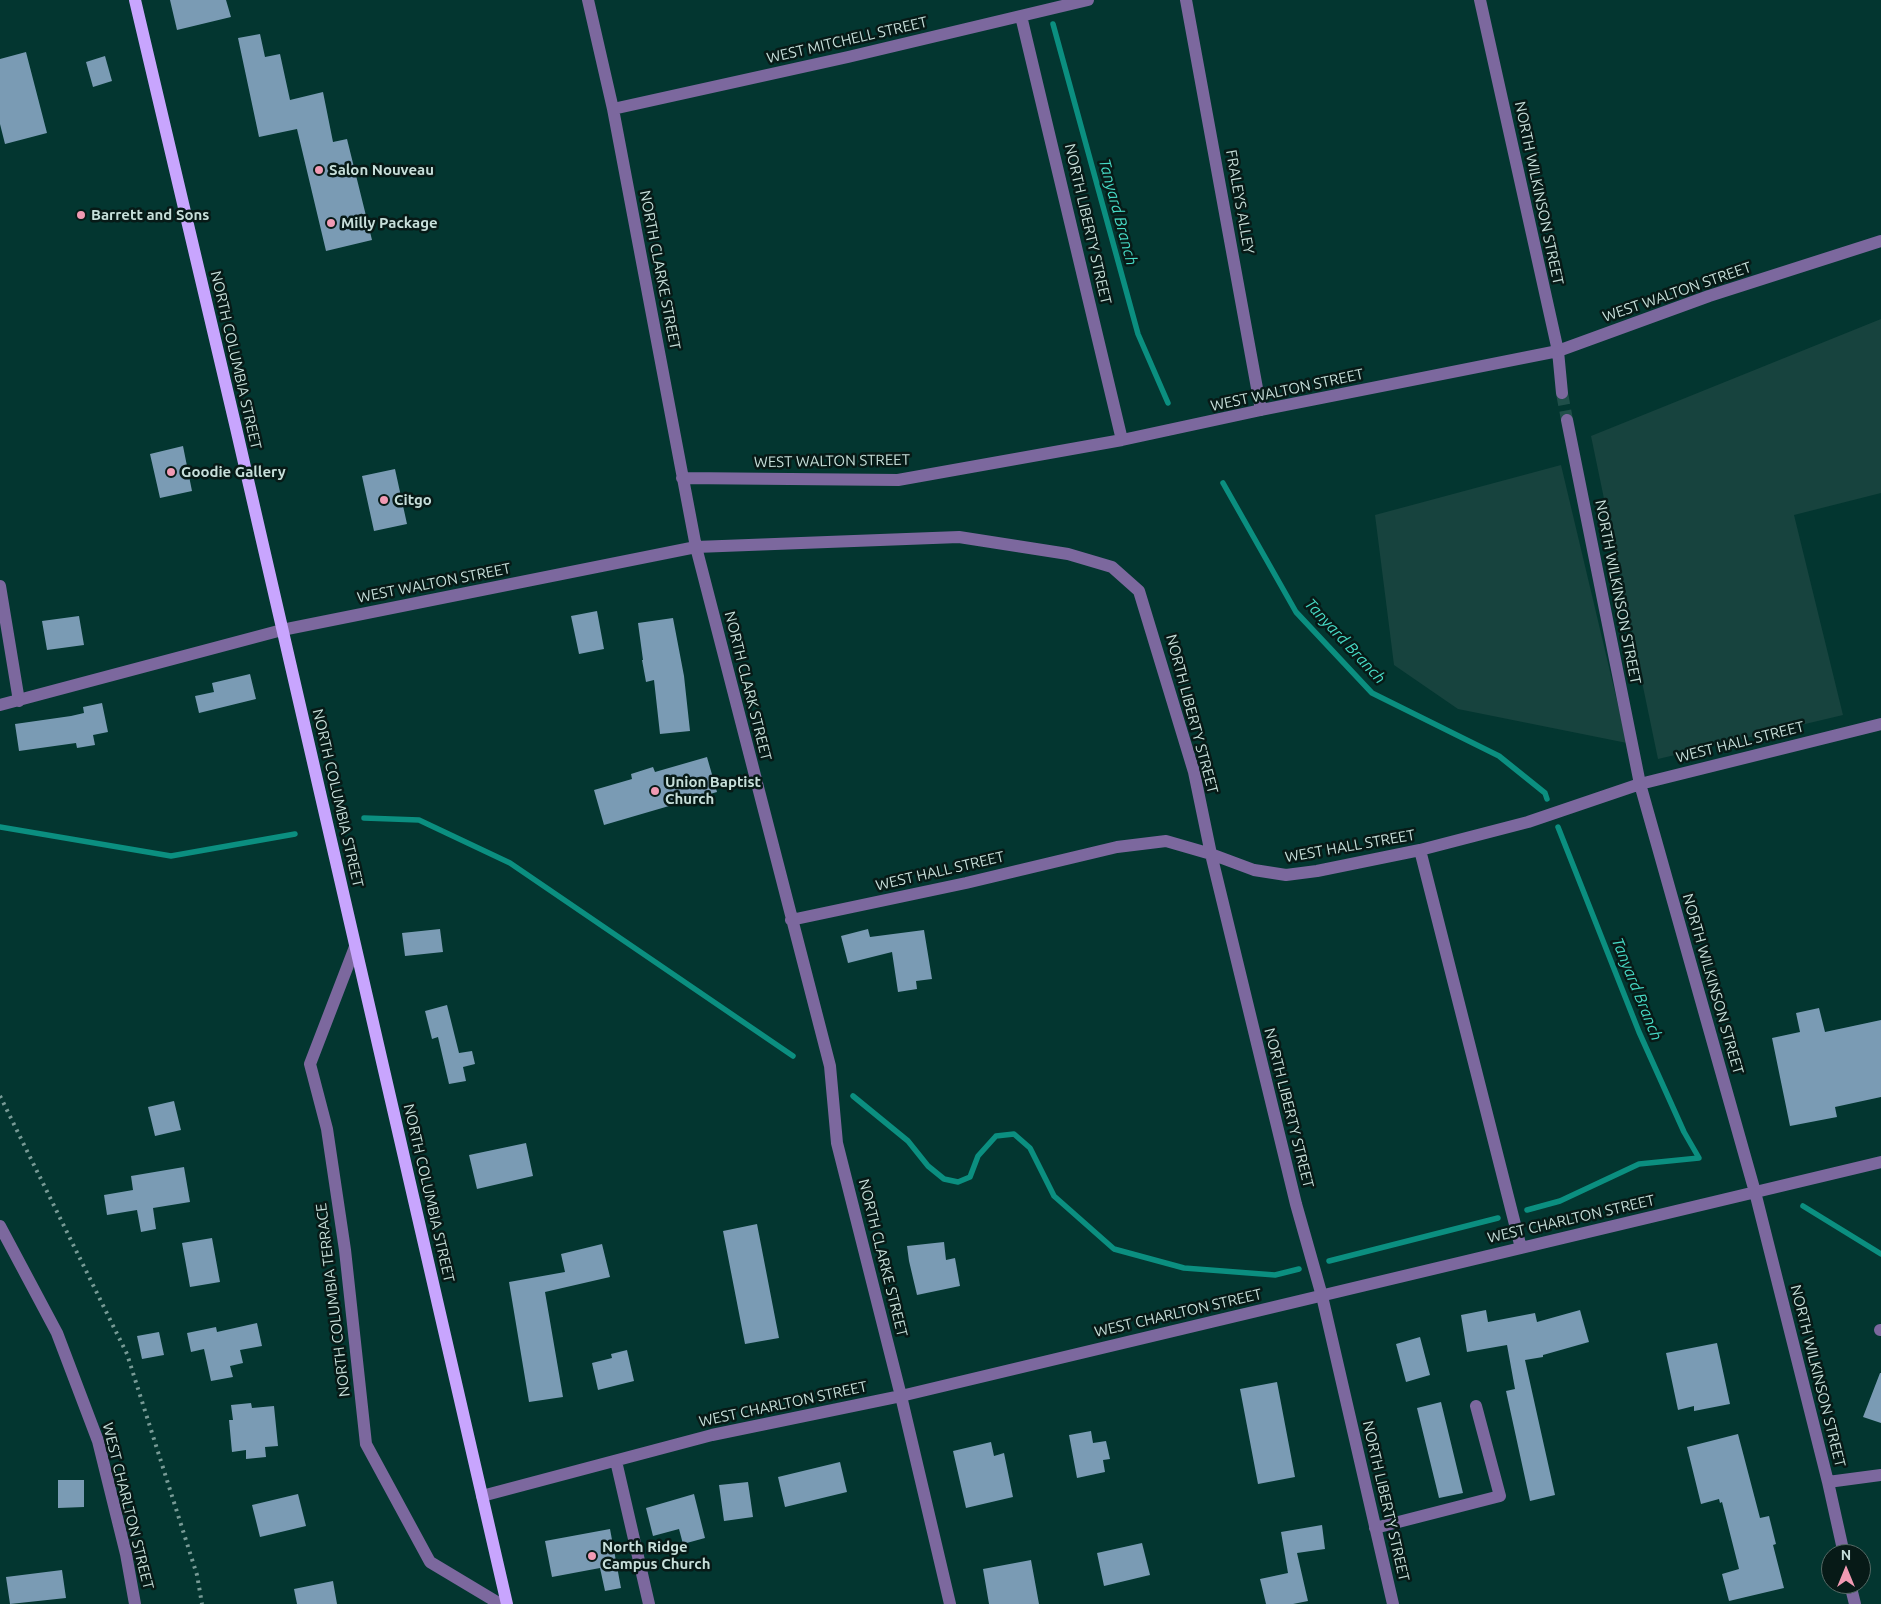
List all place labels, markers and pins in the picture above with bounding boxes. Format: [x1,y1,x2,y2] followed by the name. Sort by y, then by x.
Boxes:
[329,161,434,179] place label: Salon Nouveau
[313,164,325,176] marker: Salon Nouveau
[91,206,209,224] place label: Barrett and Sons
[75,209,87,221] marker: Barrett and Sons
[341,214,438,232] place label: Milly Package
[325,217,337,229] marker: Milly Package
[181,463,286,481] place label: Goodie Gallery
[165,466,177,478] marker: Goodie Gallery
[394,491,432,509] place label: Citgo
[378,494,390,506] marker: Citgo
[665,773,761,808] place label: Union Baptist Church
[649,785,661,797] marker: Union Baptist Church
[602,1538,710,1573] place label: North Ridge Campus Church
[586,1550,598,1562] marker: North Ridge Campus Church

